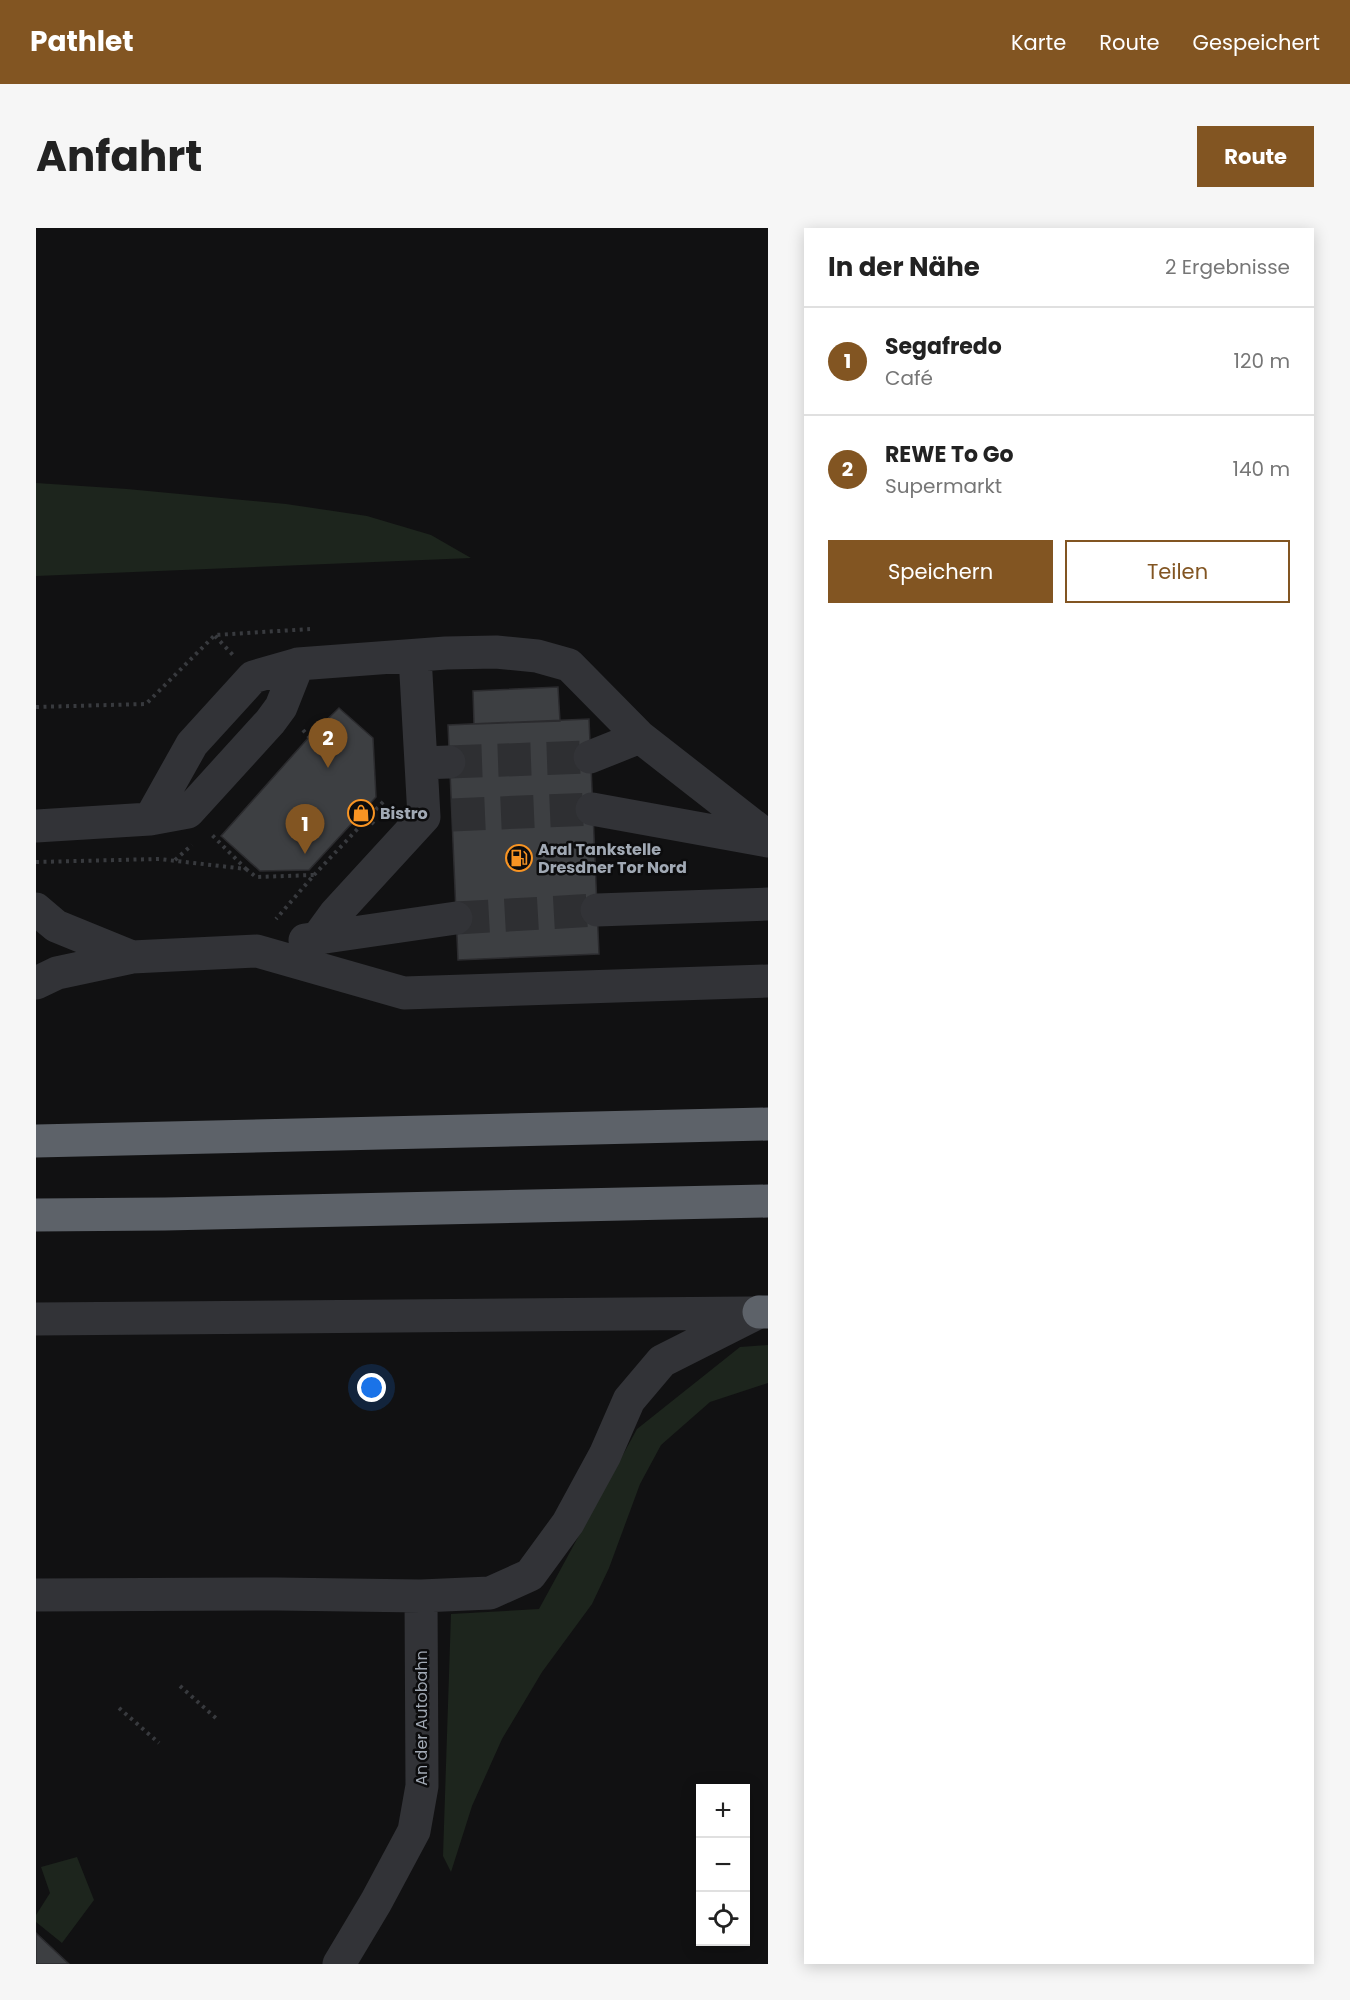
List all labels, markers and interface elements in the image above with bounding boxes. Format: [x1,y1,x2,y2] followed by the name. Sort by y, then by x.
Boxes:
[30,22,134,61] text: Pathlet
[1011,28,1066,57] text: Karte
[1099,28,1160,57] text: Route
[1193,28,1320,57] text: Gespeichert
[1197,126,1314,187] button: Route
[36,127,202,186] text: Anfahrt
[828,249,980,285] text: In der Nähe
[1165,253,1290,281] text: 2 Ergebnisse
[885,331,1002,362] text: Segafredo
[844,347,851,375] text: 1
[1234,347,1290,375] text: 120 m
[885,364,933,392] text: Café
[885,439,1013,470] text: REWE To Go
[842,455,853,483] text: 2
[1233,455,1290,483] text: 140 m
[885,472,1002,500] text: Supermarkt
[828,540,1053,603] button: Speichern
[1065,540,1290,603] button: Teilen
[308,718,348,768] pin: 2
[346,798,376,828] shop icon: Bistro
[380,802,428,825] place label: Bistro
[286,804,324,854] pin: 1
[538,838,687,879] place label: Aral Tankstelle Dresdner Tor Nord
[504,843,534,873] fuel station icon: Aral Tankstelle Dresdner Tor Nord
[357,1373,386,1402] your location
[410,1650,433,1786] street label: An der Autobahn
[696,1784,750,1946] map controls
[696,1784,750,1838] button: +
[696,1838,750,1892] button: −
[696,1892,750,1946] button: locate

